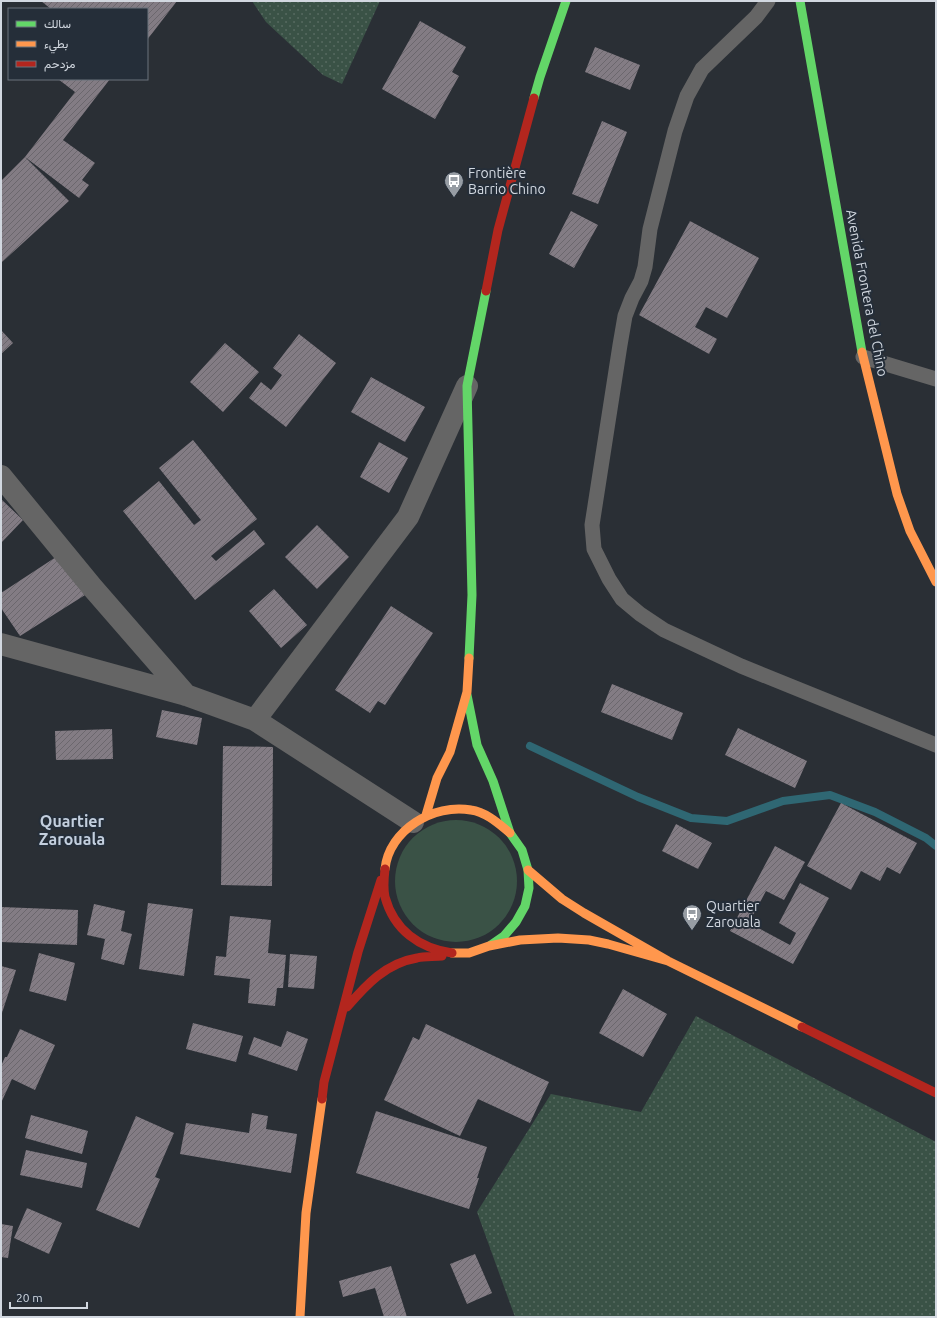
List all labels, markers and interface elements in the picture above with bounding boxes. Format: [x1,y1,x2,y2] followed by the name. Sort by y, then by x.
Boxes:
[8,8,148,80] legend
[44,17,71,30] text: سالك
[44,37,68,54] text: بطيء
[44,57,75,72] text: مزدحم
[468,165,546,197] place label: Frontière Barrio Chino
[443,170,465,198] bus stop icon: Frontière Barrio Chino
[843,208,891,378] street label: Avenida Frontera del Chino
[39,812,105,848] district label: Quartier Zarouala
[706,898,761,930] place label: Quartier Zarouala
[681,903,703,931] bus stop icon: Quartier Zarouala
[10,1284,87,1310] scale bar
[16,1291,43,1304] text: 20 m

